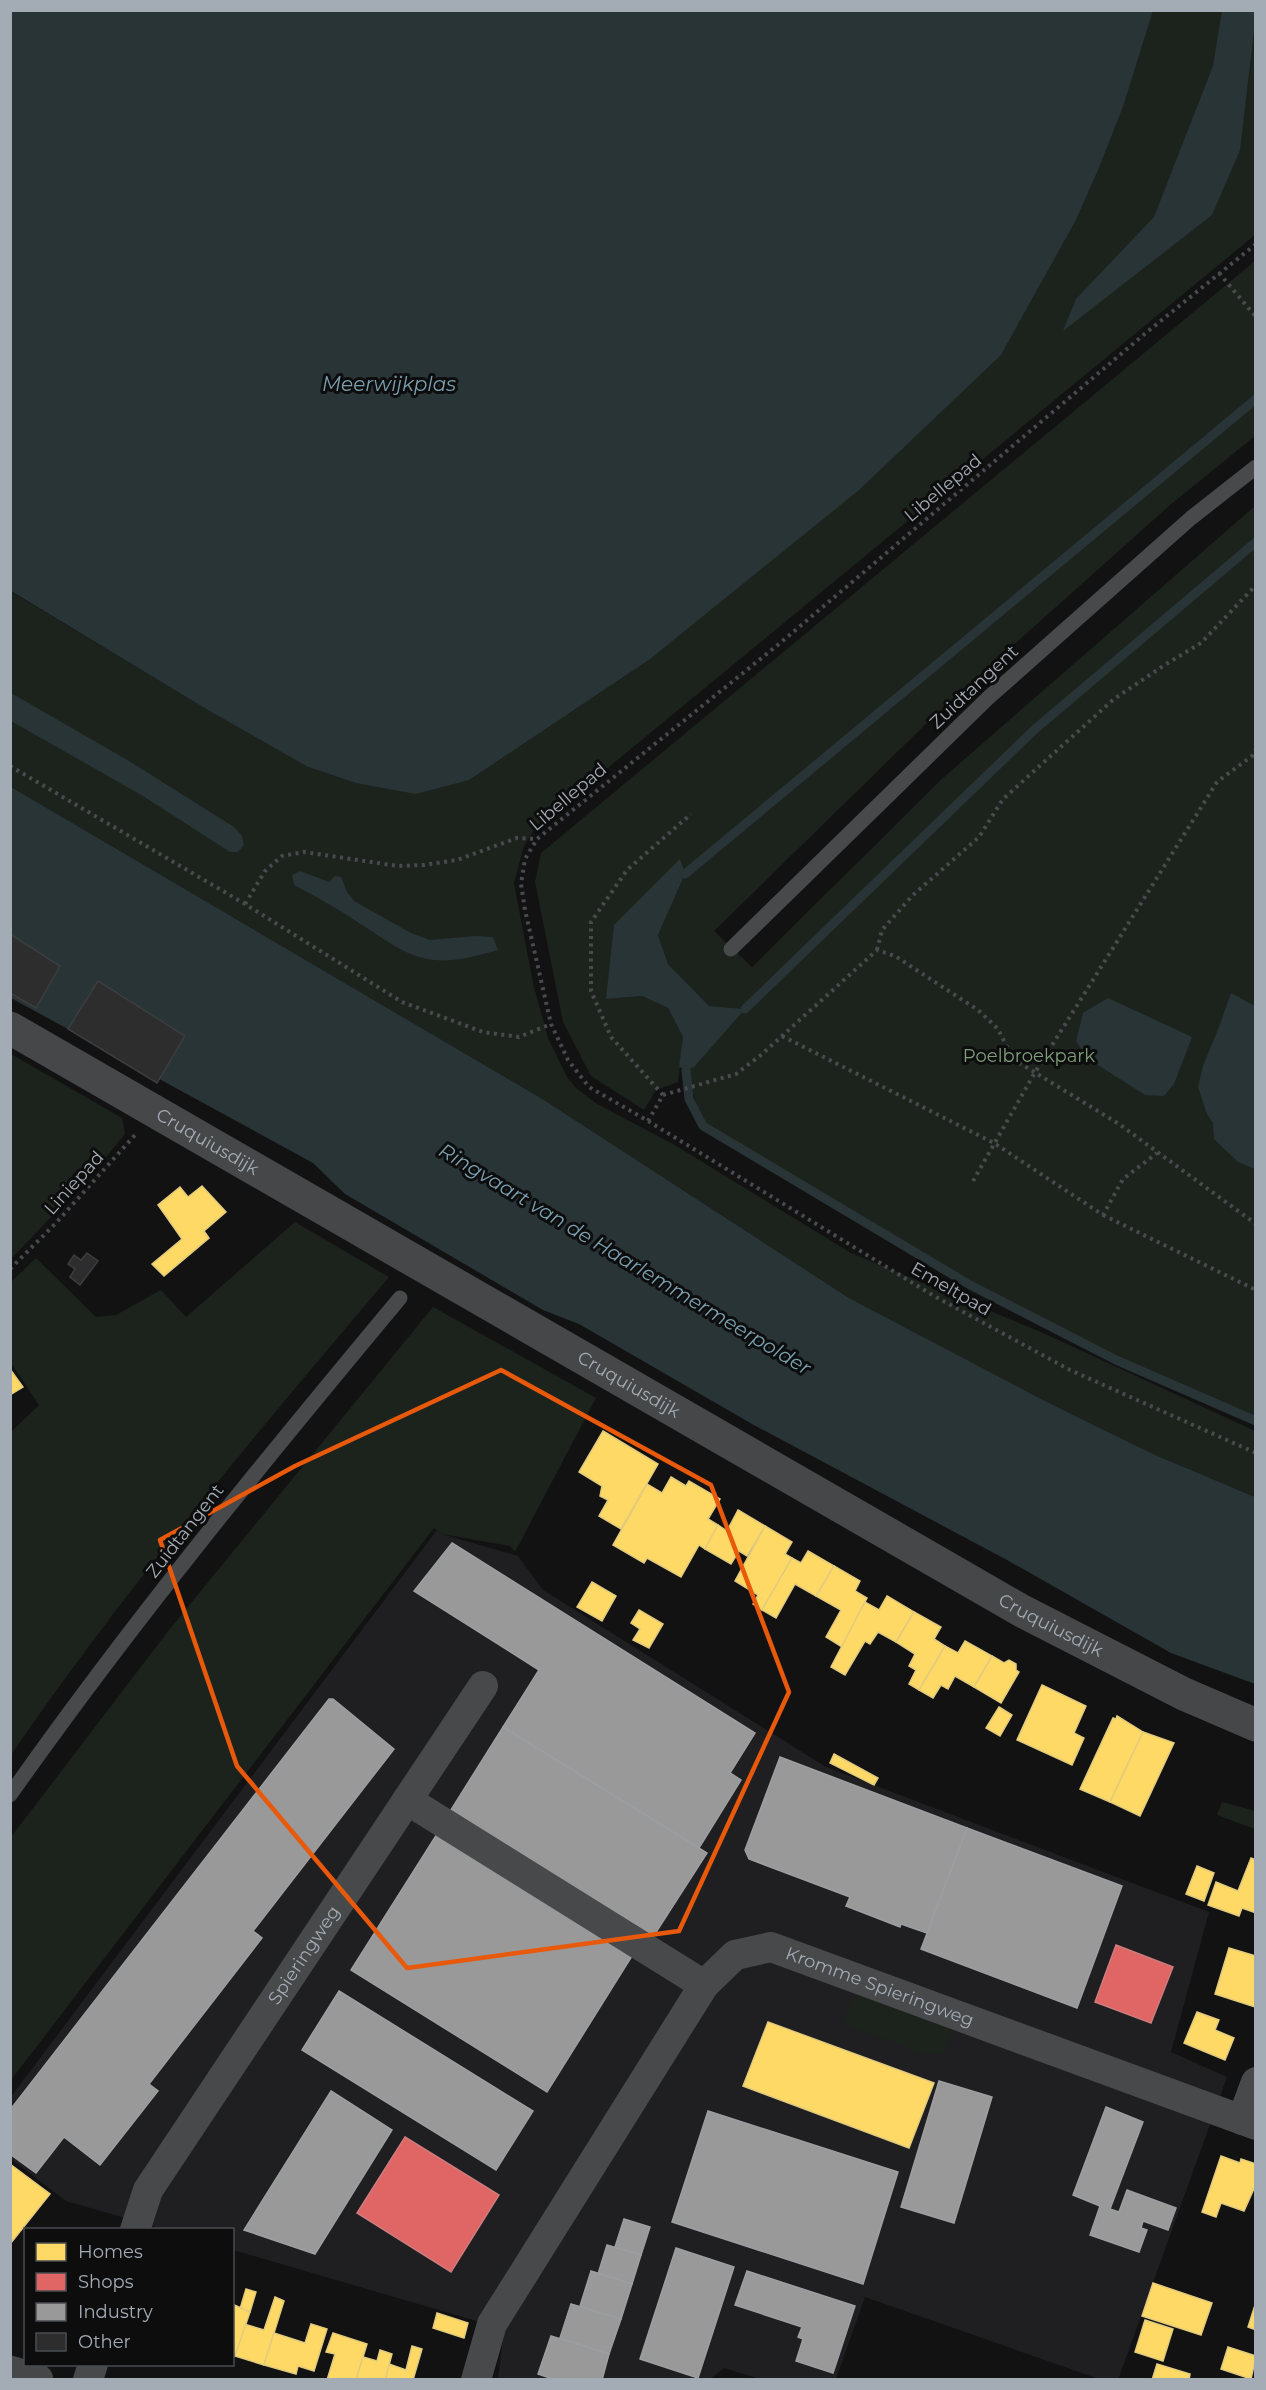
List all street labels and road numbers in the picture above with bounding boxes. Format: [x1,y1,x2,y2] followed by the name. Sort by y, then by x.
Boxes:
[900,449,986,527] street label: Libellepad
[925,640,1023,734] street label: Zuidtangent
[525,758,611,836] street label: Libellepad
[152,1104,263,1180] street label: Cruquiusdijk
[40,1147,108,1219] street label: Liniepad
[907,1257,995,1321] street label: Emeltpad
[573,1346,684,1423] street label: Cruquiusdijk
[142,1480,228,1582] street label: Zuidtangent
[995,1589,1107,1662] street label: Cruquiusdijk
[263,1902,345,2009] street label: Spieringweg
[783,1942,977,2032] street label: Kromme Spieringweg

